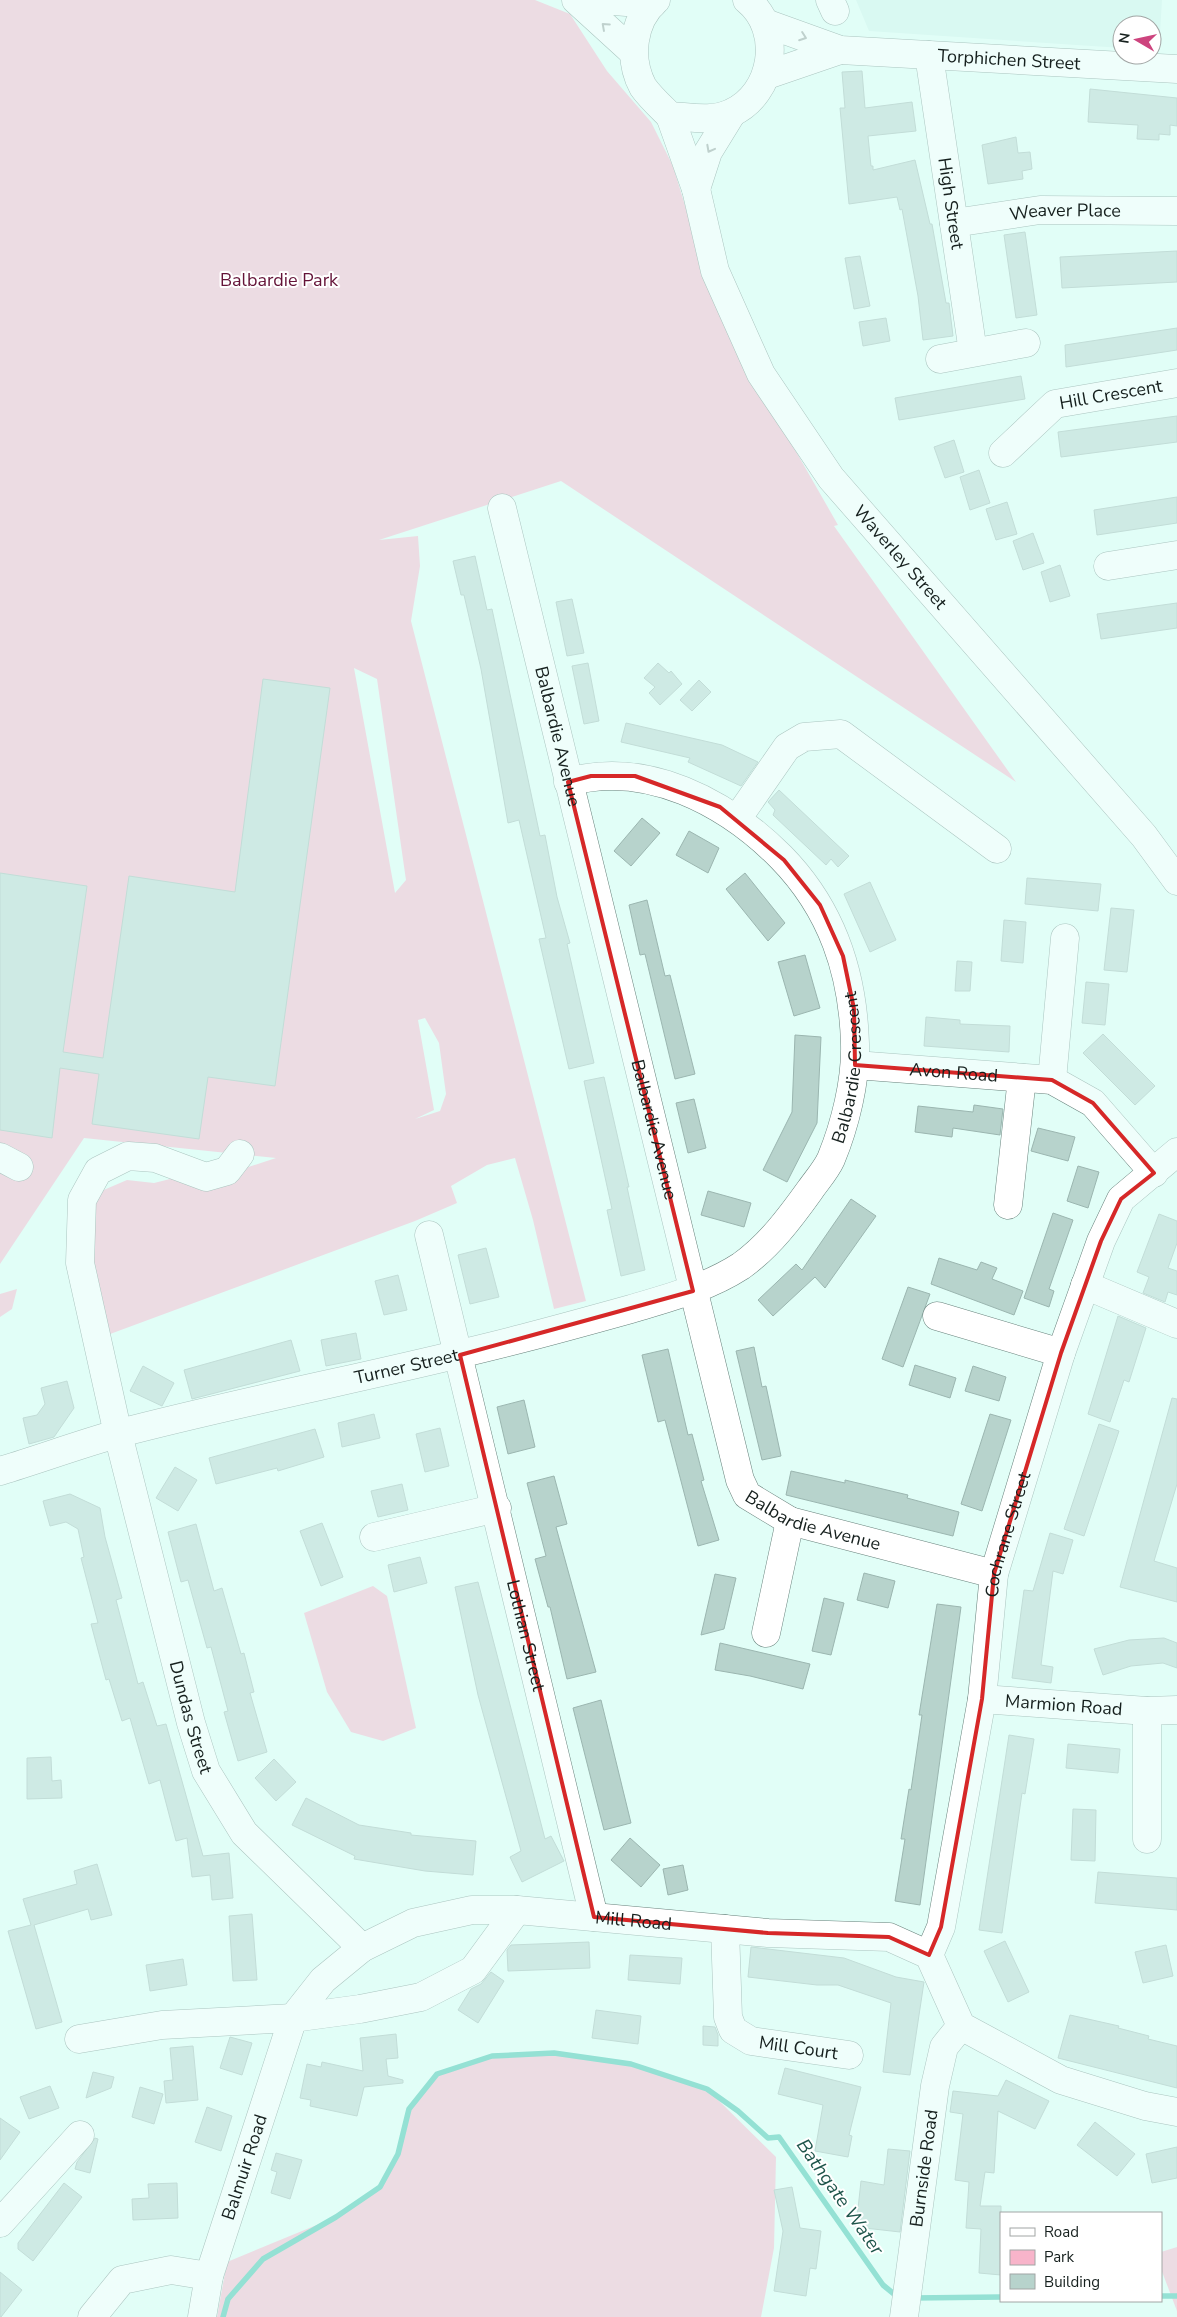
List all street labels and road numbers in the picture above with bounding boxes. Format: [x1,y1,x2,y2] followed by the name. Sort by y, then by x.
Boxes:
[937,44,1082,76] street label: Torphichen Street
[932,156,970,252] street label: High Street
[1008,198,1121,226] street label: Weaver Place
[1057,374,1165,415] street label: Hill Crescent
[848,500,953,615] street label: Waverley Street
[529,664,587,809] street label: Balbardie Avenue
[826,989,867,1147] street label: Balbardie Crescent
[625,1057,683,1202] street label: Balbardie Avenue
[909,1057,999,1088] street label: Avon Road
[352,1343,462,1390] street label: Turner Street
[980,1468,1036,1599] street label: Cochrane Street
[741,1485,883,1556] street label: Balbardie Avenue
[501,1577,551,1694] street label: Lothian Street
[164,1658,218,1777] street label: Dundas Street
[1004,1689,1123,1721] street label: Marmion Road
[594,1905,673,1936] street label: Mill Road
[757,2030,840,2065] street label: Mill Court
[904,2108,944,2229] street label: Burnside Road
[216,2111,273,2223] street label: Balmuir Road

